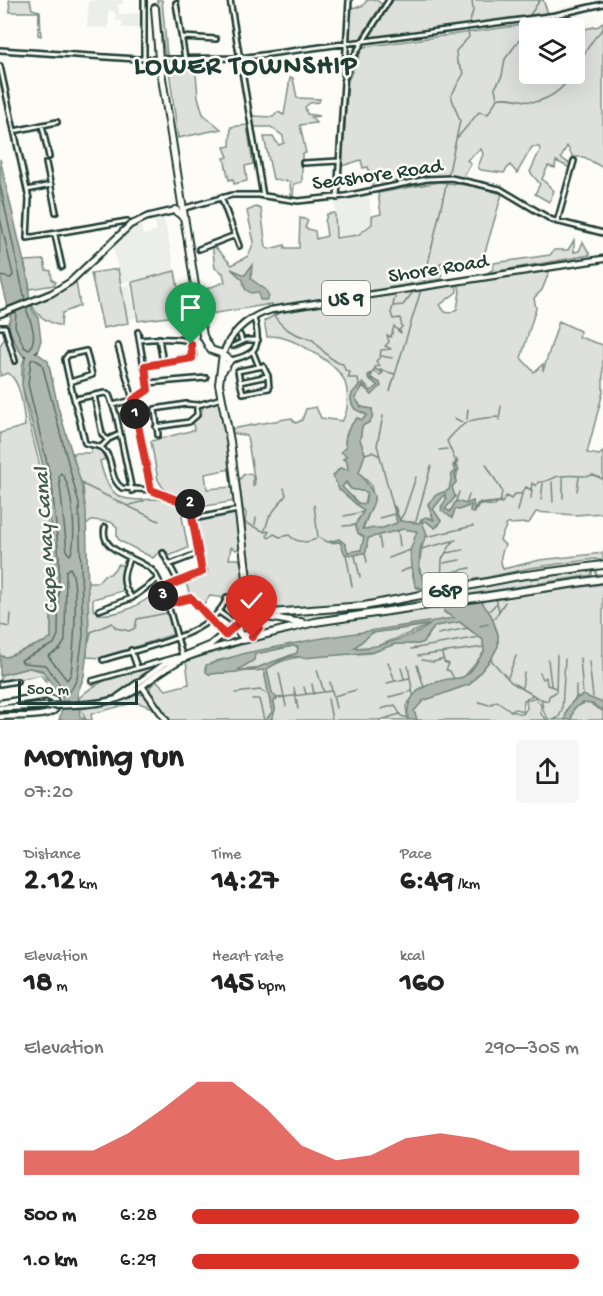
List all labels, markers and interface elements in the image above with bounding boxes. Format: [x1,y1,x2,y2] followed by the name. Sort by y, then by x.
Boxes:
[519,18,585,84] map controls
[519,18,585,84] button: layers
[134,52,358,84] district label: LOWER TOWNSHIP
[311,155,446,198] street label: Seashore Road
[387,250,492,291] street label: Shore Road
[322,281,370,315] road number: US 9
[165,282,216,344] pin
[174,291,207,324] icon: arrive
[120,399,150,429] pin: 1
[132,404,138,423] text: 1
[30,465,66,615] water label: Cape May Canal
[175,489,205,519] pin: 2
[186,494,194,513] text: 2
[422,573,468,607] road number: GSP
[226,575,277,637] pin
[148,581,178,611] pin: 3
[235,584,268,617] icon: check
[159,586,167,605] text: 3
[18,678,138,706] scale bar
[27,682,69,701] text: 500 m
[24,740,184,778] text: Morning run
[516,740,579,803] button: share
[24,782,73,805] text: 07:20
[24,846,81,865] text: Distance
[212,846,241,865] text: Time
[400,846,431,865] text: Pace
[24,865,75,900] text: 2.12
[212,865,278,900] text: 14:27
[400,865,454,900] text: 6:49
[75,876,97,895] text: km
[454,876,480,895] text: /km
[24,948,88,967] text: Elevation
[212,948,284,967] text: Heart rate
[400,948,425,967] text: kcal
[24,967,53,1002] text: 18
[212,967,254,1002] text: 145
[400,967,444,1002] text: 160
[53,978,68,997] text: m
[254,978,286,997] text: bpm
[24,1038,104,1061] text: Elevation
[484,1038,579,1061] text: 290–305 m
[24,1205,76,1228] text: 500 m
[120,1205,157,1228] text: 6:28
[24,1250,78,1273] text: 1.0 km
[120,1250,156,1273] text: 6:29

